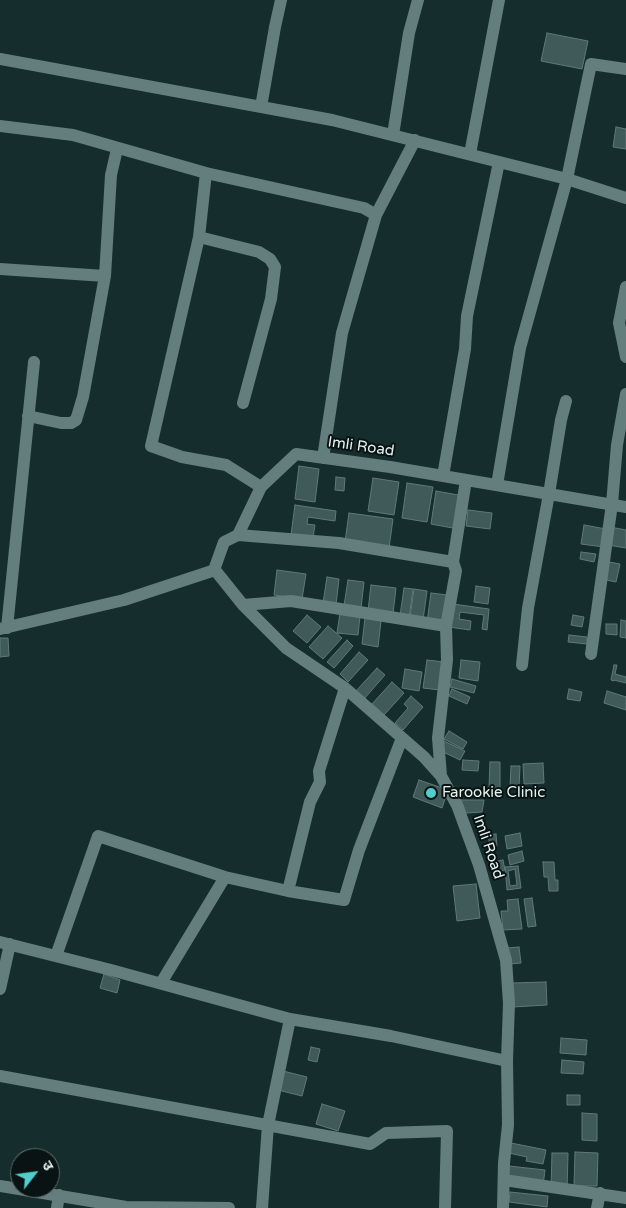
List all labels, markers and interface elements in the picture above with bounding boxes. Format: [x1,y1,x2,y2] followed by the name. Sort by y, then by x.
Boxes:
[327,433,395,461] street label: Imli Road
[442,784,545,802] place label: Farookie Clinic
[424,786,438,800] marker: Farookie Clinic
[469,812,507,882] street label: Imli Road
[10,1148,60,1198] north arrow
[38,1158,57,1174] text: उ

